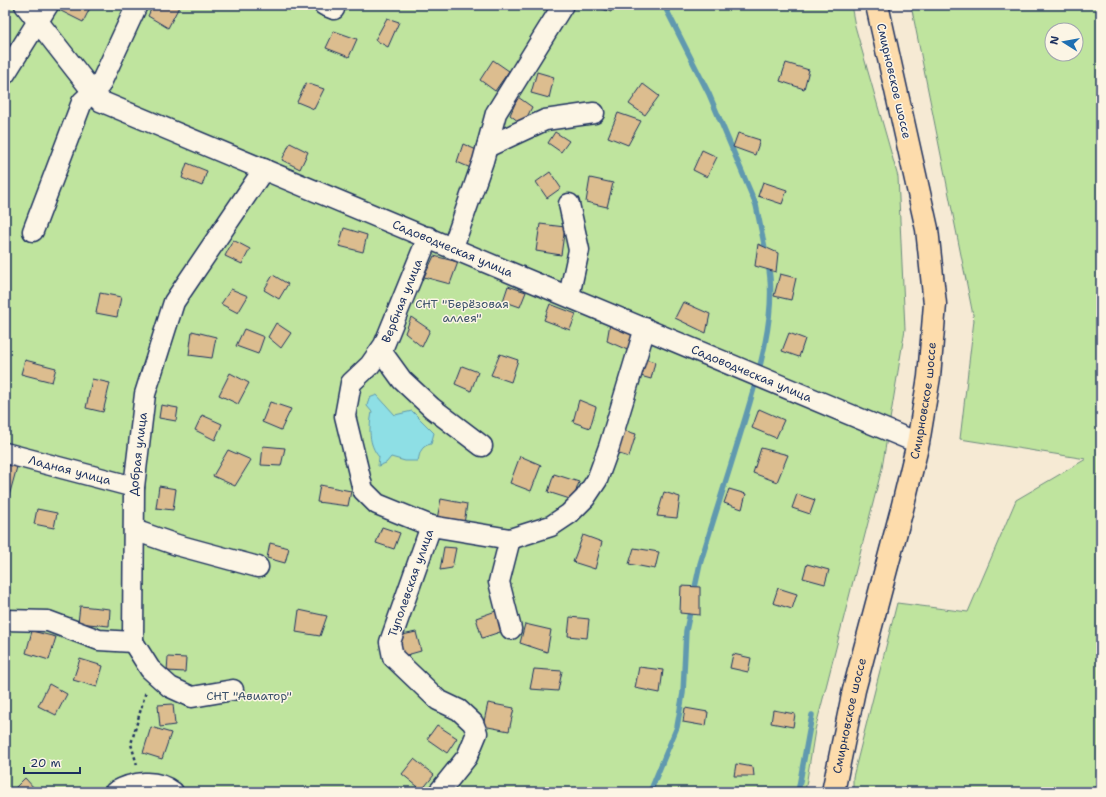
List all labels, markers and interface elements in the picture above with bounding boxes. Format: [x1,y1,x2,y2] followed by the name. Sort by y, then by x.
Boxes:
[873,22,915,141] street label: Смирновское шоссе
[1044,22,1084,62] north arrow
[1046,34,1063,46] text: N
[390,216,516,281] street label: Садоводческая улица
[378,256,426,345] street label: Вербная улица
[415,296,509,326] park label: СНТ "Берёзовая аллея"
[689,341,815,406] street label: Садоводческая улица
[906,341,940,461] street label: Смирновское шоссе
[126,411,151,496] street label: Добрая улица
[27,452,113,489] street label: Ладная улица
[384,526,437,639] street label: Туполевская улица
[829,656,870,775] street label: Смирновское шоссе
[206,688,292,704] park label: СНТ "Авиатор"
[24,749,80,775] scale bar
[30,755,61,771] text: 20 m

